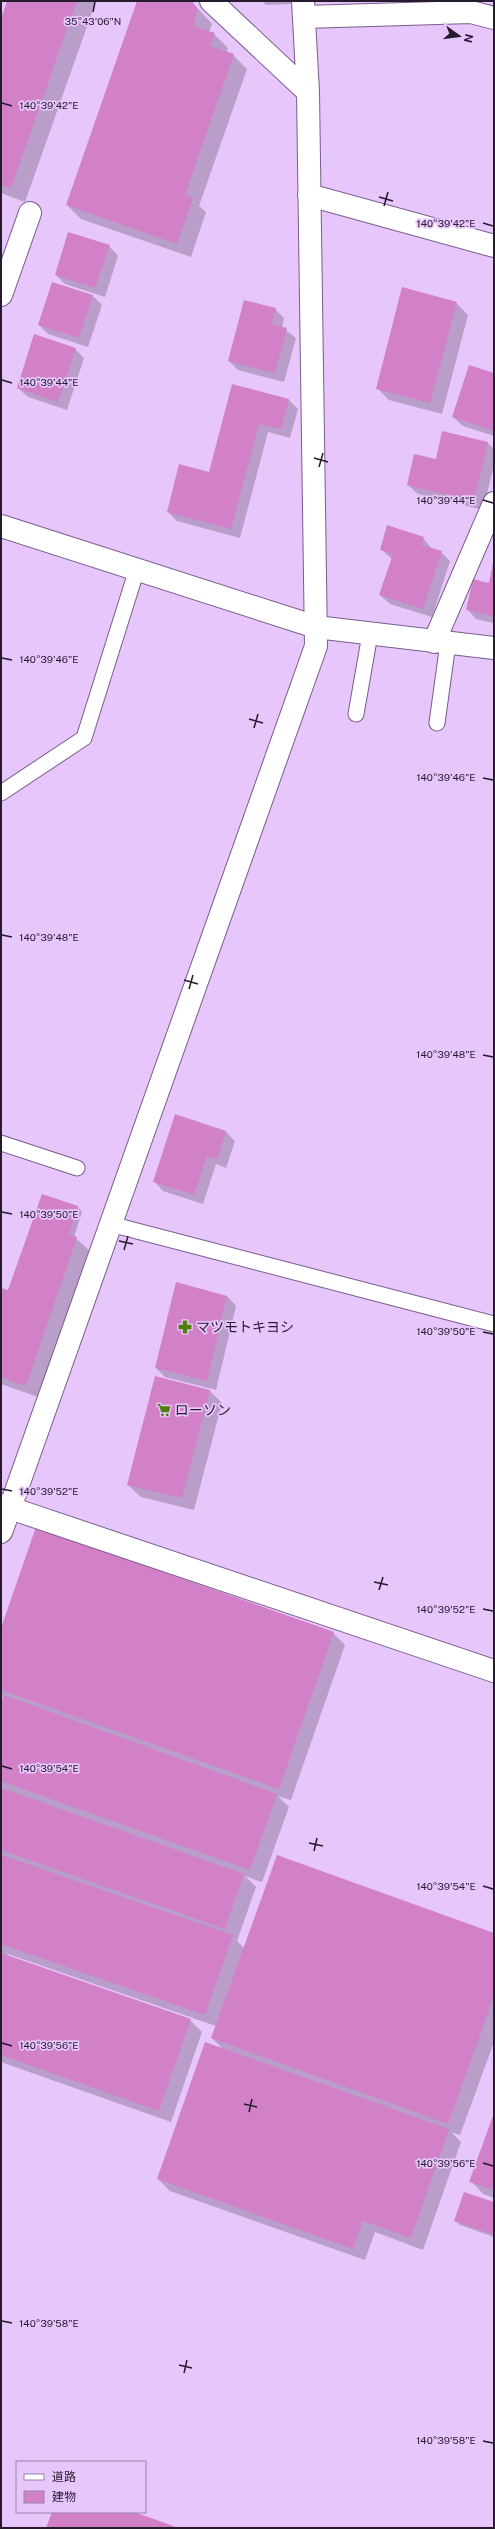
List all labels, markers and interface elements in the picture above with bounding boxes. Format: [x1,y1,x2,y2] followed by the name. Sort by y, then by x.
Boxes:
[65,15,121,27] text: 35°43'06"N
[439,16,479,56] north arrow
[462,33,476,44] text: N
[20,99,78,111] text: 140°39'42"E
[417,217,475,229] text: 140°39'42"E
[19,376,79,388] text: 140°39'44"E
[416,494,476,506] text: 140°39'44"E
[19,653,79,665] text: 140°39'46"E
[416,771,476,783] text: 140°39'46"E
[19,931,79,943] text: 140°39'48"E
[416,1048,476,1060] text: 140°39'48"E
[19,1208,79,1220] text: 140°39'50"E
[177,1319,193,1335] pharmacy icon: マツモトキヨシ
[196,1319,294,1335] place label: マツモトキヨシ
[416,1325,476,1337] text: 140°39'50"E
[156,1402,172,1418] supermarket icon: ローソン
[175,1402,231,1418] place label: ローソン
[20,1485,78,1497] text: 140°39'52"E
[417,1603,475,1615] text: 140°39'52"E
[19,1762,79,1774] text: 140°39'54"E
[416,1880,476,1892] text: 140°39'54"E
[19,2039,79,2051] text: 140°39'56"E
[416,2157,476,2169] text: 140°39'56"E
[19,2317,79,2329] text: 140°39'58"E
[416,2434,476,2446] text: 140°39'58"E
[16,2461,146,2513] legend
[52,2470,76,2484] text: 道路
[52,2490,76,2504] text: 建物

